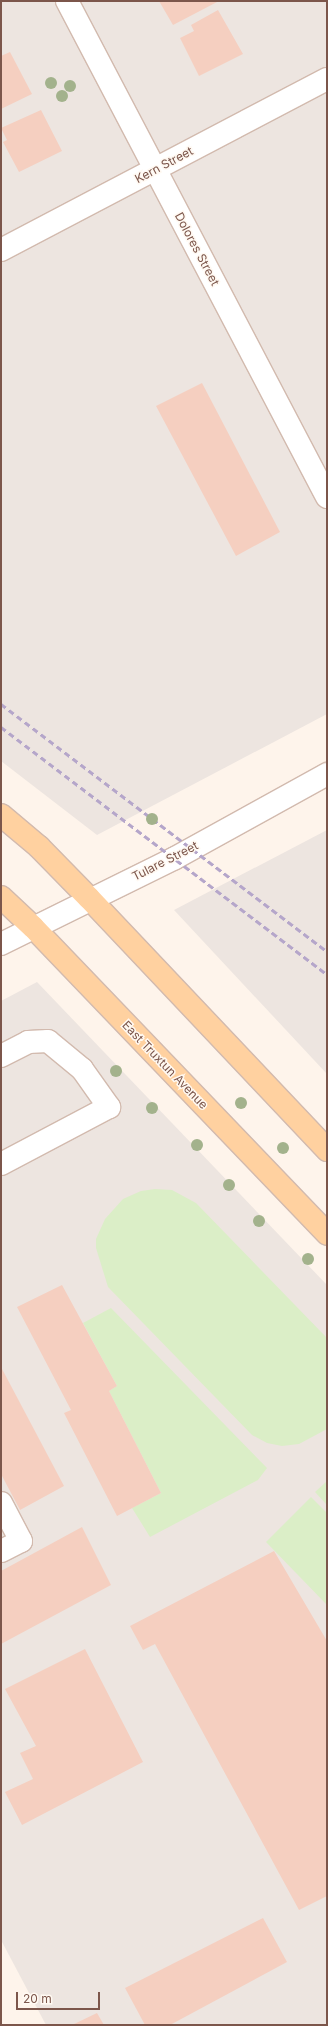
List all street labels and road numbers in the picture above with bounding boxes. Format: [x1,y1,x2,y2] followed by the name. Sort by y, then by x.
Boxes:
[133,144,195,186] street label: Kern Street
[172,210,222,288] street label: Dolores Street
[130,838,200,884] street label: Tulare Street
[119,1018,211,1112] street label: East Truxtun Avenue

